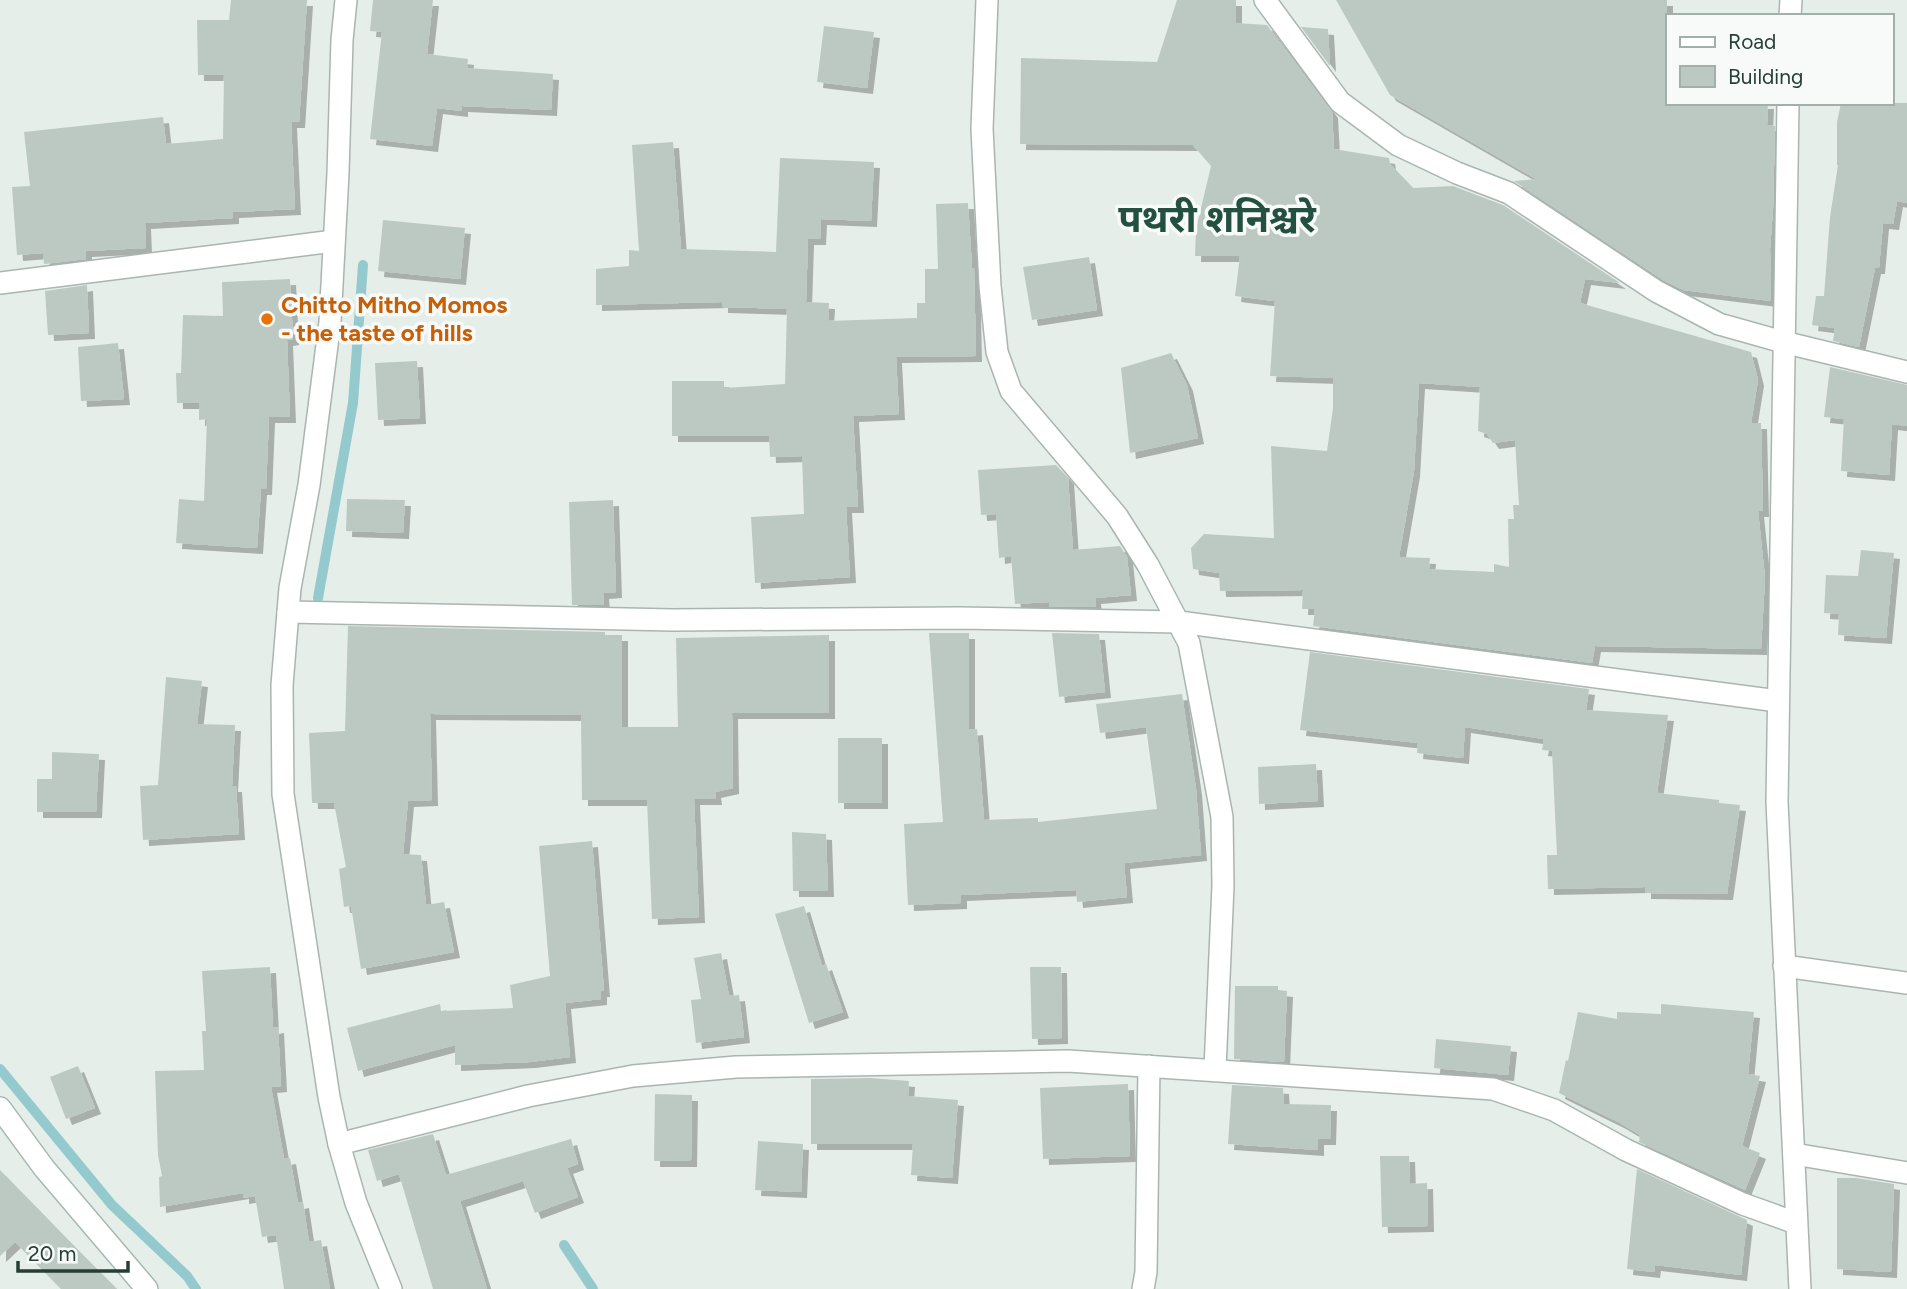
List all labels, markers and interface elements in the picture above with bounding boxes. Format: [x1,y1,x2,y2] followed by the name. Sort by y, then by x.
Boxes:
[1666,14,1893,105] legend
[1728,29,1776,54] text: Road
[1728,64,1803,89] text: Building
[1118,196,1317,242] district label: पथरी शनिश्चरे
[281,290,508,347] place label: Chitto Mitho Momos - the taste of hills
[259,311,275,327] marker: Chitto Mitho Momos - the taste of hills
[18,1230,128,1274] scale bar
[28,1241,76,1266] text: 20 m

